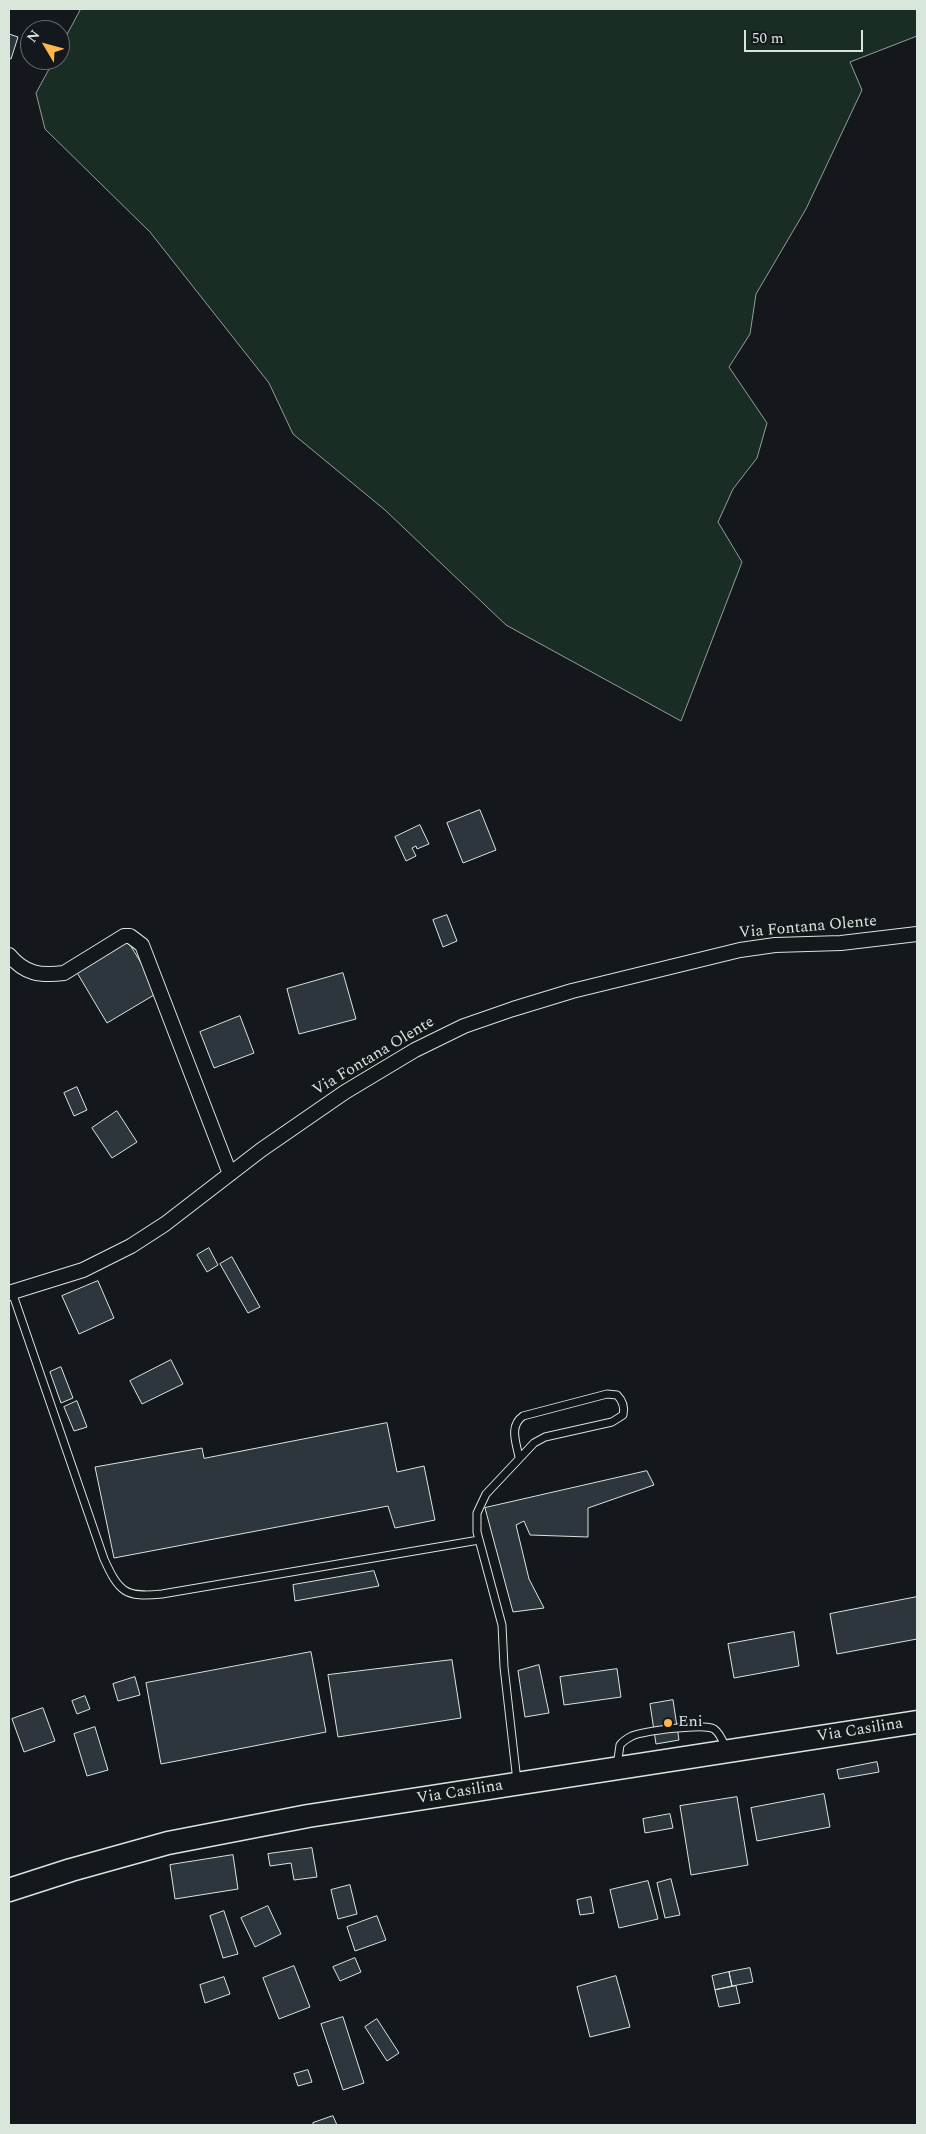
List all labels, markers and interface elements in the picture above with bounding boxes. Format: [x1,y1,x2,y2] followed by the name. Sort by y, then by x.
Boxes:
[20,20,70,70] north arrow
[746,20,865,52] scale bar
[22,25,45,47] text: N
[752,27,784,50] text: 50 m
[738,912,878,944] street label: Via Fontana Olente
[310,1013,438,1101] street label: Via Fontana Olente
[678,1713,703,1733] place label: Eni
[816,1715,904,1747] street label: Via Casilina
[662,1717,674,1729] marker: Eni
[416,1777,504,1809] street label: Via Casilina

